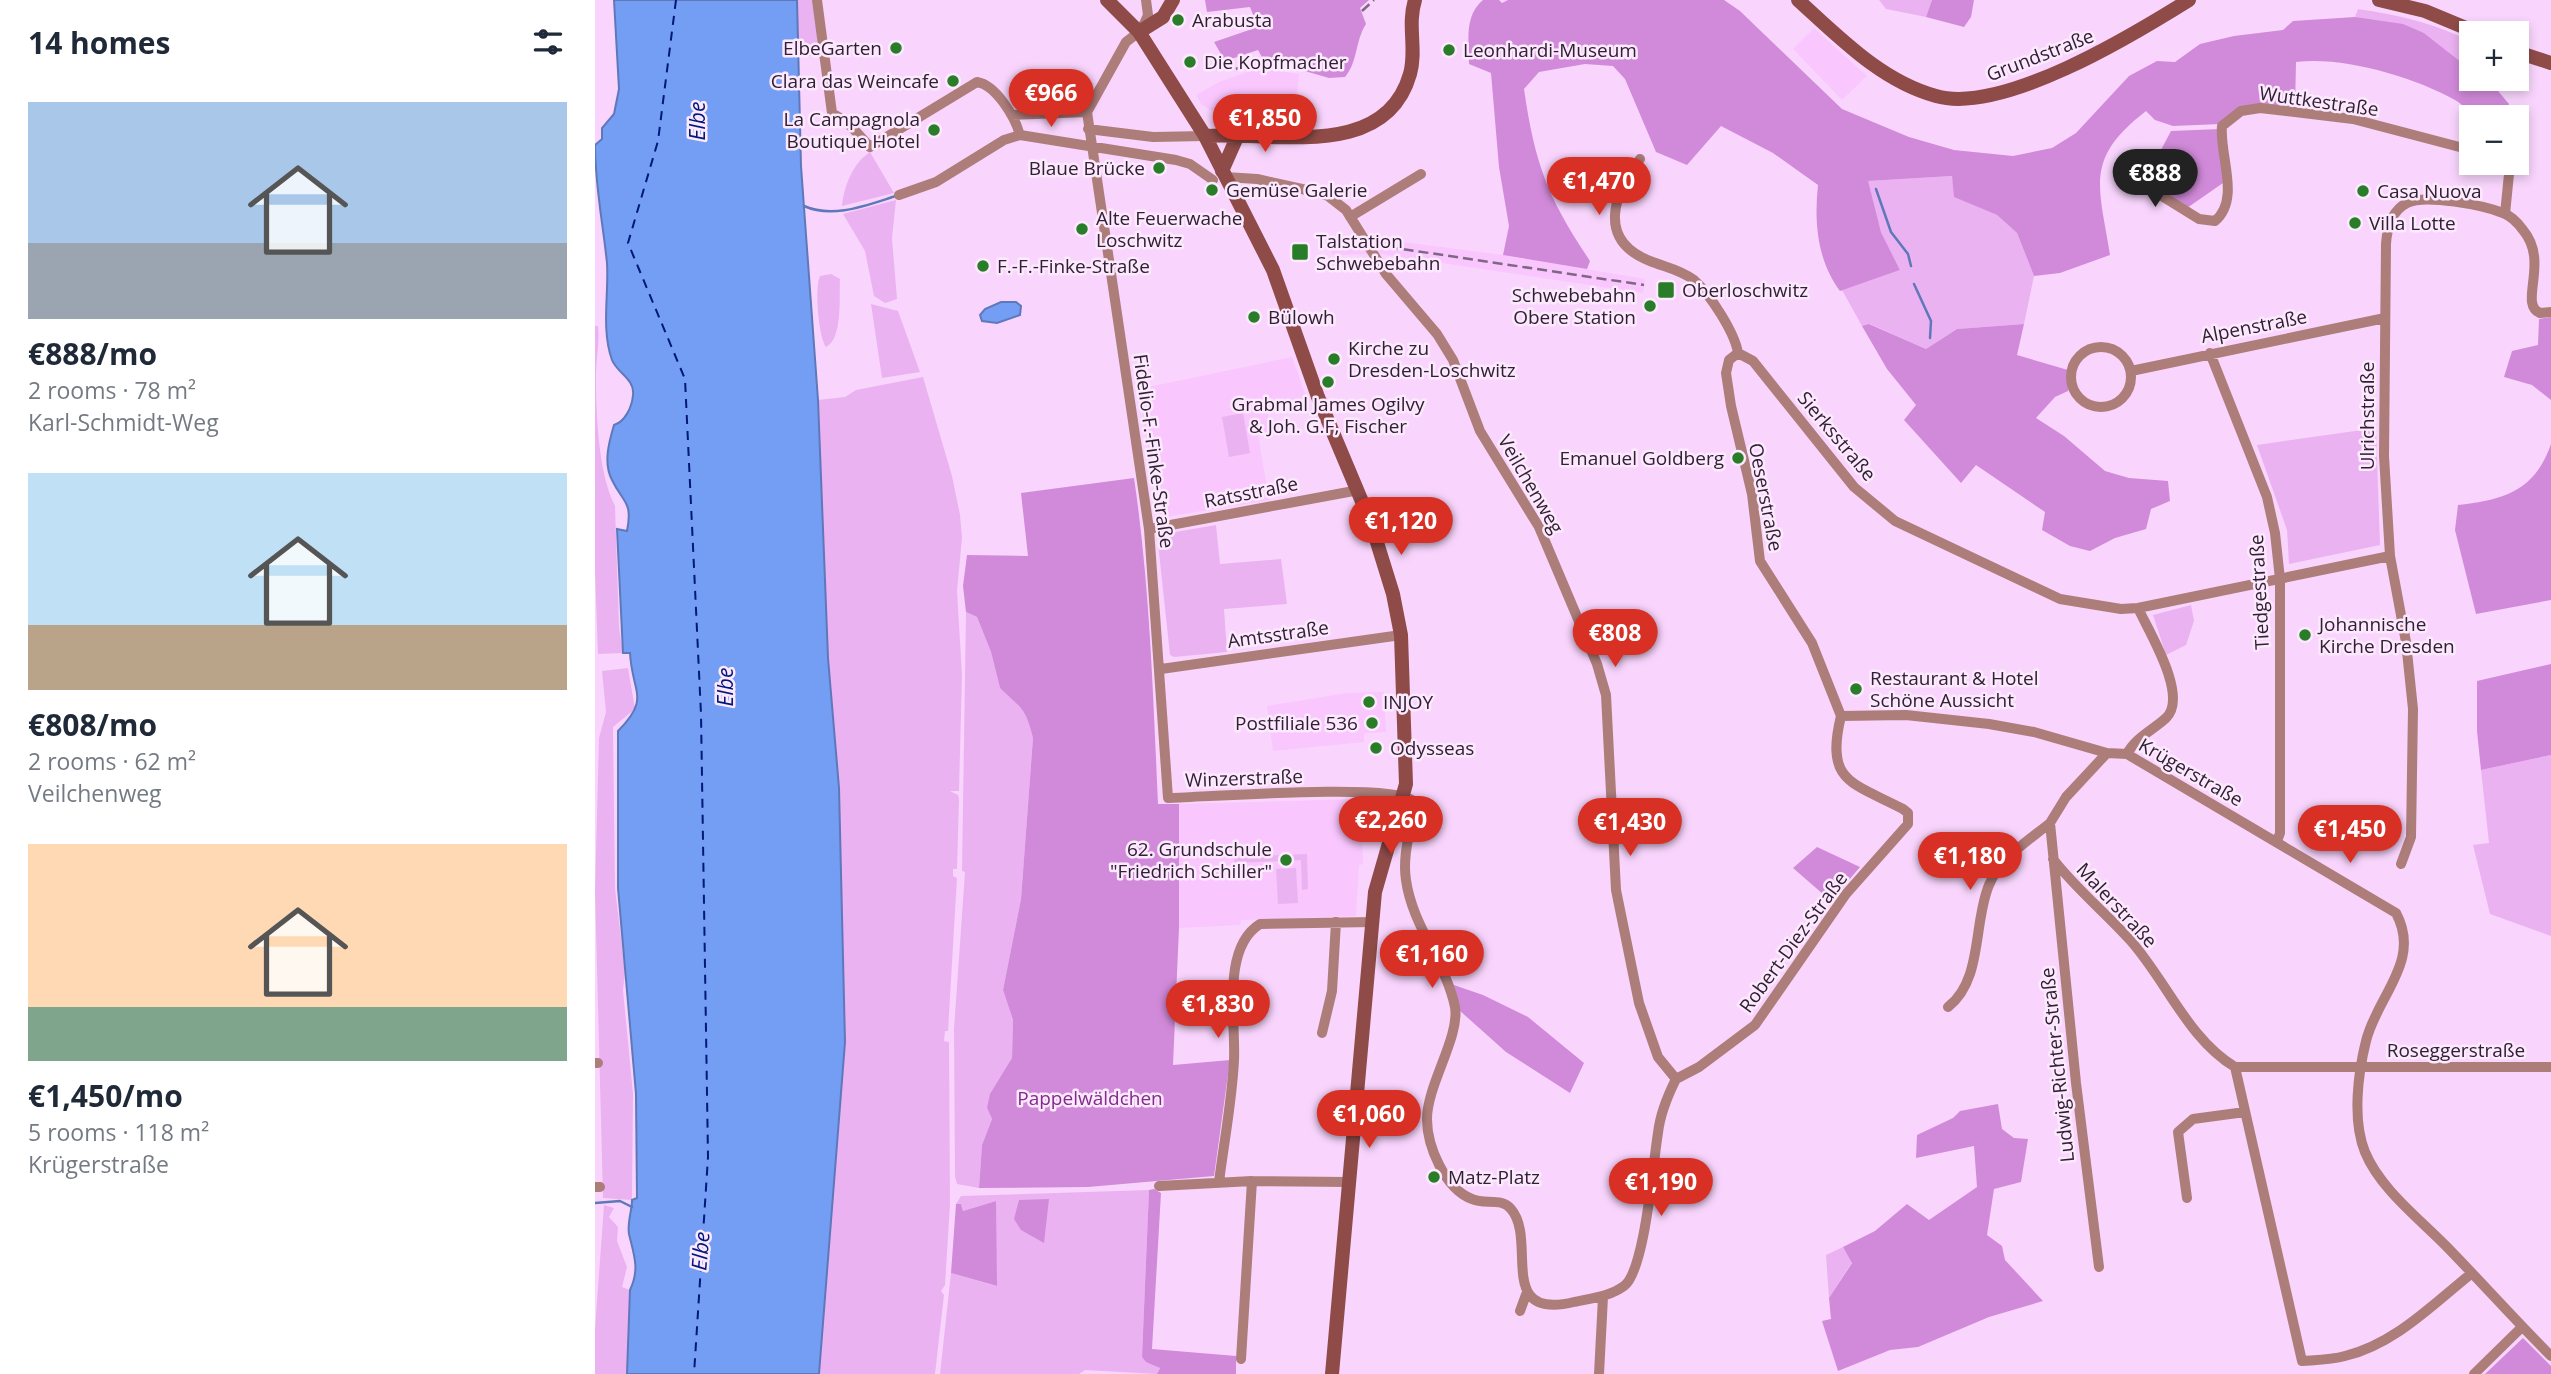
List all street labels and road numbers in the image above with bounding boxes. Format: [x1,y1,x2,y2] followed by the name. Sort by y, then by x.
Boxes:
[1983,23,2097,87] street label: Grundstraße
[2258,80,2380,122] street label: Wuttkestraße
[2199,303,2309,349] street label: Alpenstraße
[1127,352,1181,550] street label: Fidelio-F.-Finke-Straße
[2354,362,2380,470] street label: Ulrichstraße
[1792,386,1882,486] street label: Sierksstraße
[1492,430,1570,538] street label: Veilchenweg
[1743,441,1789,553] street label: Oeserstraße
[1202,470,1300,514] street label: Ratsstraße
[2243,534,2275,650] street label: Tiedgestraße
[1226,614,1330,654] street label: Amtsstraße
[2134,732,2248,812] street label: Krügerstraße
[1185,763,1303,793] street label: Winzerstraße
[2071,857,2163,953] street label: Malerstraße
[1733,866,1853,1018] street label: Robert-Diez-Straße
[2034,966,2080,1164] street label: Ludwig-Richter-Straße
[2387,1037,2525,1063] street label: Roseggerstraße

